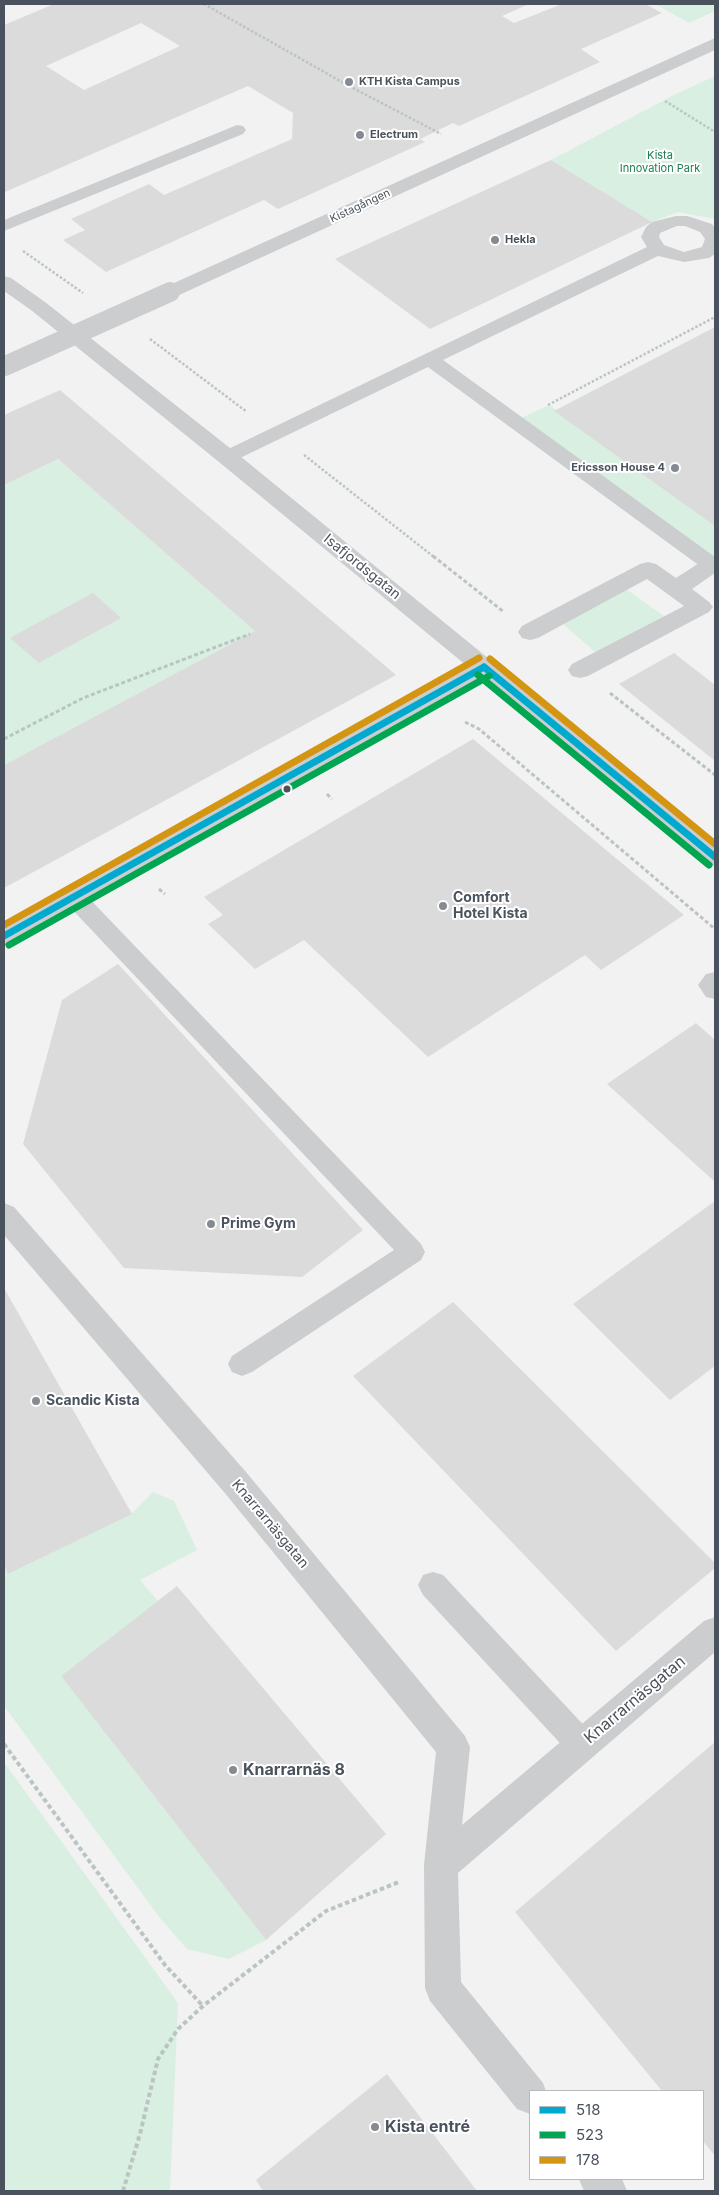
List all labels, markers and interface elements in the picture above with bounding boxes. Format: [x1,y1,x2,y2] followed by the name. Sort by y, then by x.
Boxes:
[359,75,460,89] place label: KTH Kista Campus
[343,76,355,88] marker: KTH Kista Campus
[370,128,418,142] place label: Electrum
[354,129,366,141] marker: Electrum
[620,149,700,175] park label: Kista Innovation Park
[328,186,392,226] street label: Kistagången
[505,233,536,247] place label: Hekla
[489,234,501,246] marker: Hekla
[571,461,665,475] place label: Ericsson House 4
[669,462,681,474] marker: Ericsson House 4
[320,531,404,603] street label: Isafjordsgatan
[282,784,292,794] unlabelled marker
[453,890,528,922] place label: Comfort Hotel Kista
[437,900,449,912] marker: Comfort Hotel Kista
[221,1216,296,1232] place label: Prime Gym
[205,1218,217,1230] marker: Prime Gym
[46,1393,140,1409] place label: Scandic Kista
[30,1395,42,1407] marker: Scandic Kista
[228,1476,312,1572] street label: Knarrarnäsgatan
[581,1652,689,1748] street label: Knarrarnäsgatan
[243,1760,345,1780] place label: Knarrarnäs 8
[227,1764,239,1776] marker: Knarrarnäs 8
[529,2090,704,2180] legend
[576,2100,601,2119] text: 518
[385,2117,470,2137] place label: Kista entré
[369,2121,381,2133] marker: Kista entré
[576,2125,604,2144] text: 523
[576,2150,600,2169] text: 178

